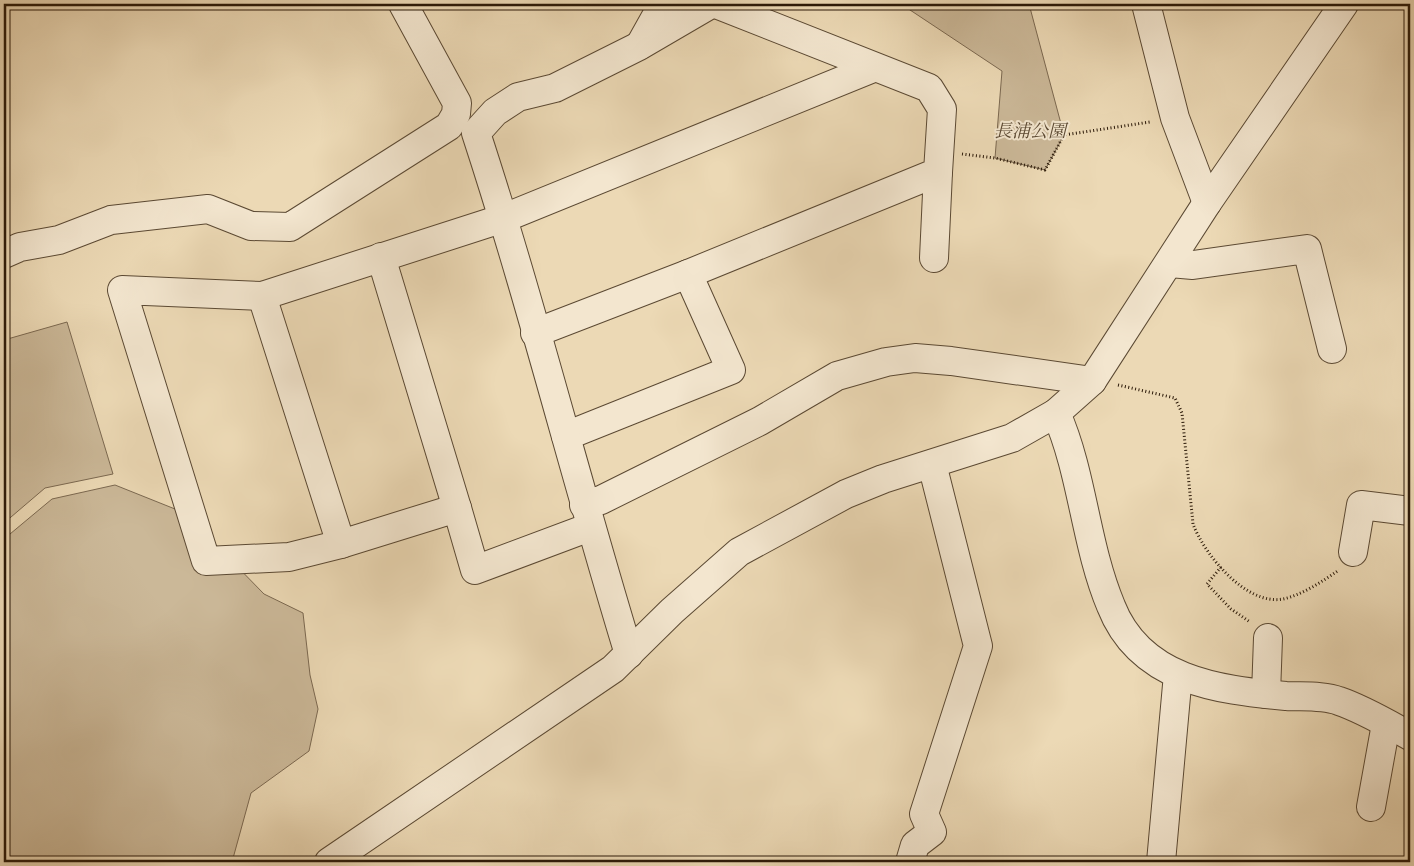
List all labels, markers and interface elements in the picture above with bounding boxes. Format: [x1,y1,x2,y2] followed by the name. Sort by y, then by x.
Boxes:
[994,121,1069,141] park label: 長浦公園

